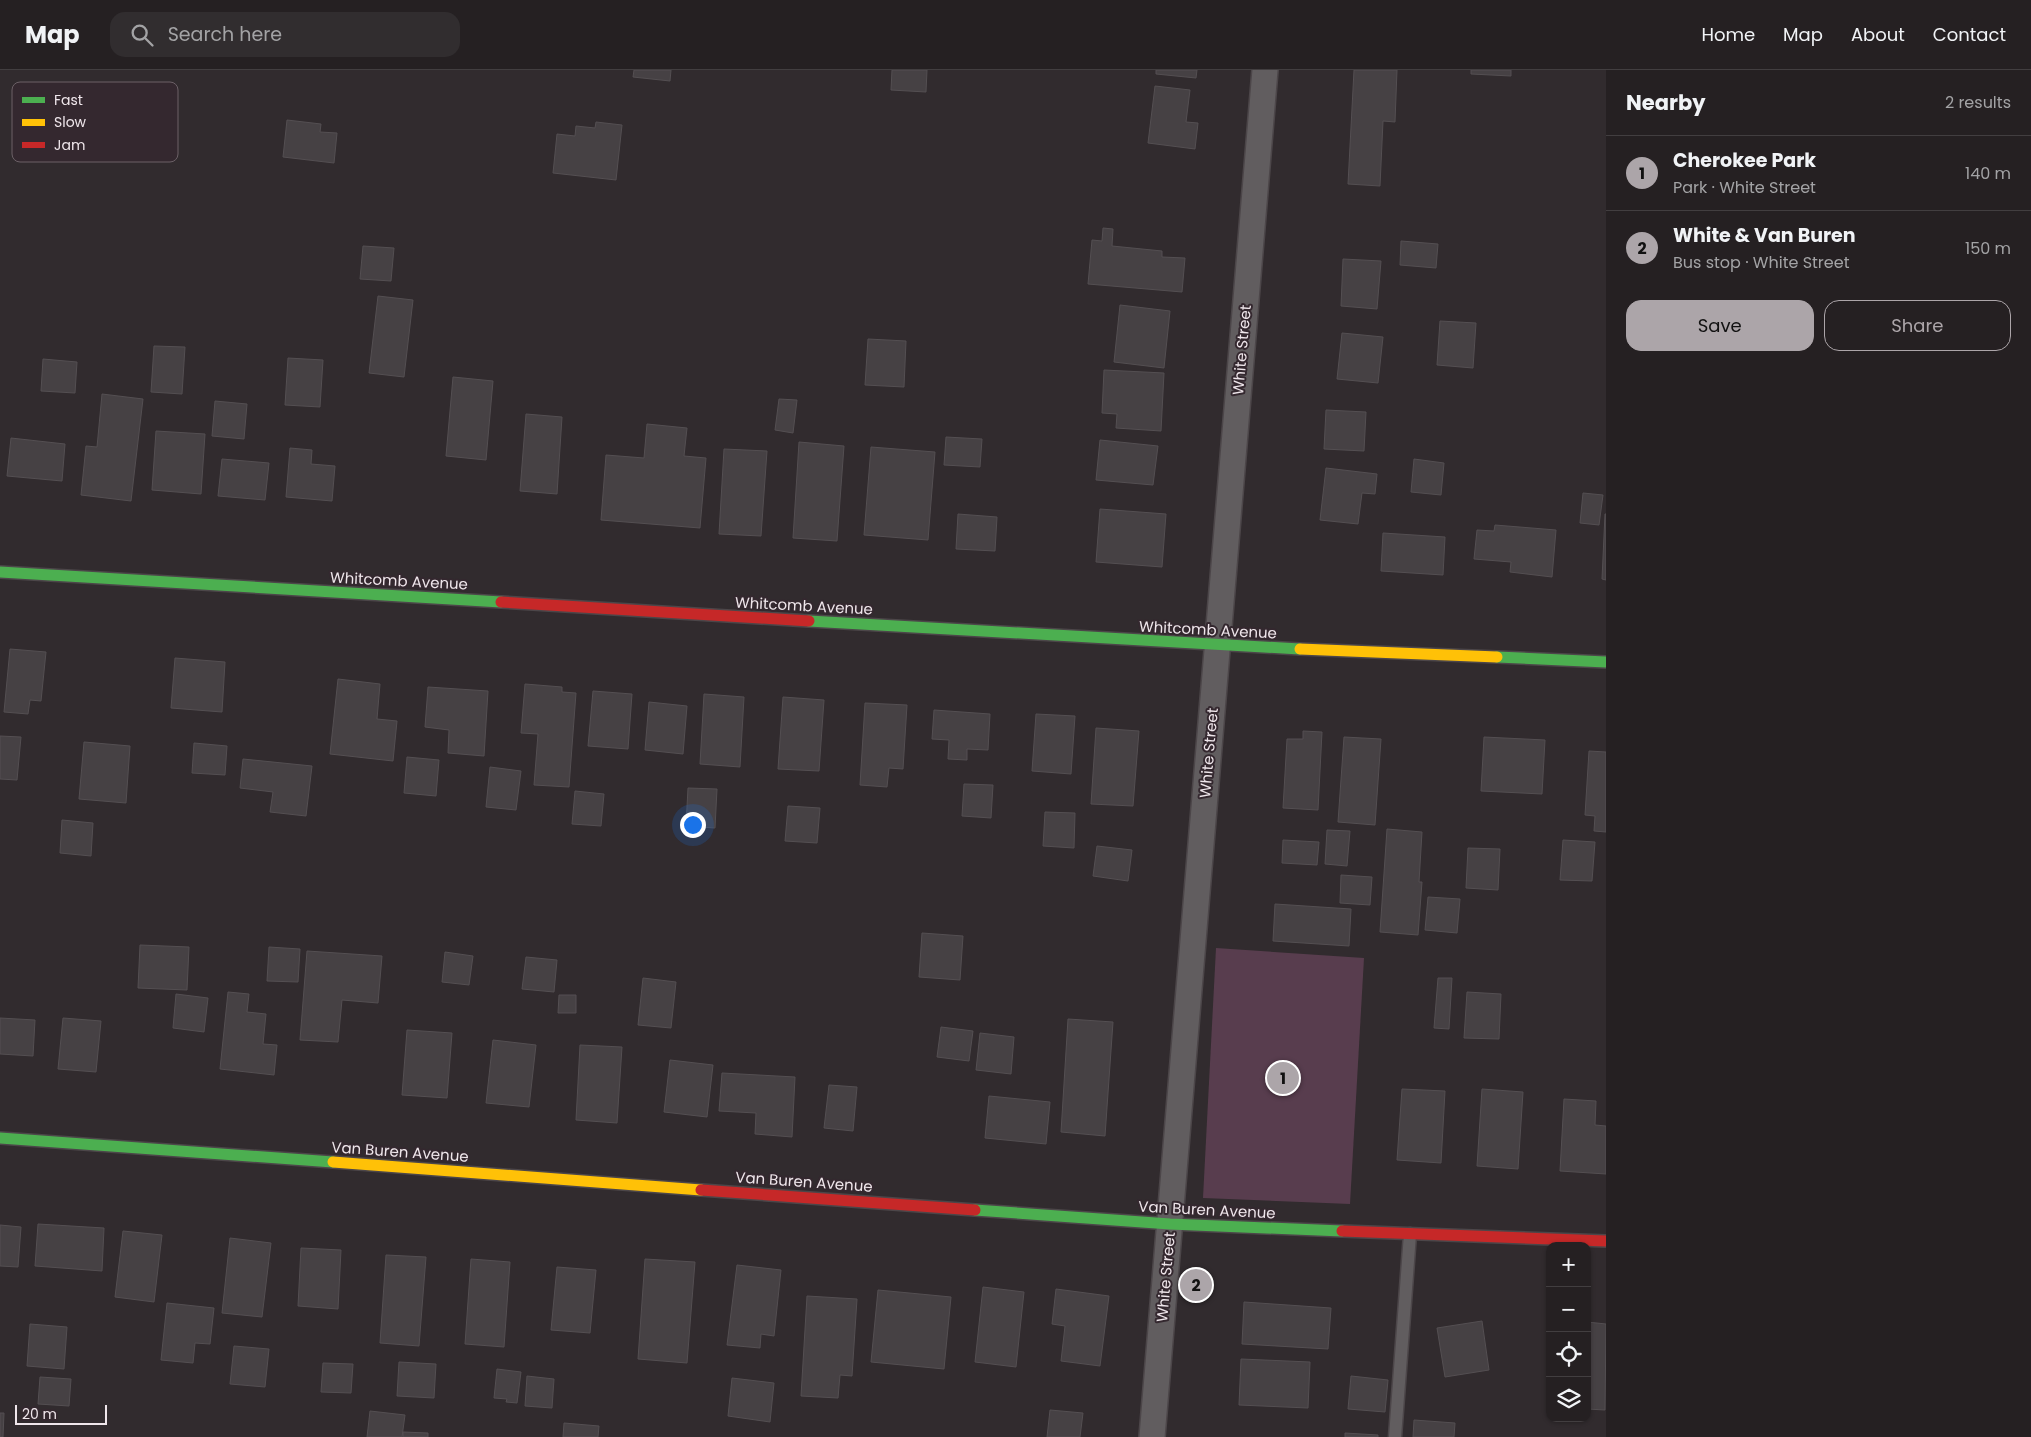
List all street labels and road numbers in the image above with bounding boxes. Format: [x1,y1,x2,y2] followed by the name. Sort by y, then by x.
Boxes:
[1227,304,1256,396] street label: White Street
[330,566,468,595] street label: Whitcomb Avenue
[735,591,873,620] street label: Whitcomb Avenue
[1139,615,1277,644] street label: Whitcomb Avenue
[1194,707,1223,799] street label: White Street
[331,1136,469,1167] street label: Van Buren Avenue
[735,1166,873,1197] street label: Van Buren Avenue
[1138,1195,1276,1224] street label: Van Buren Avenue
[1151,1231,1180,1323] street label: White Street

